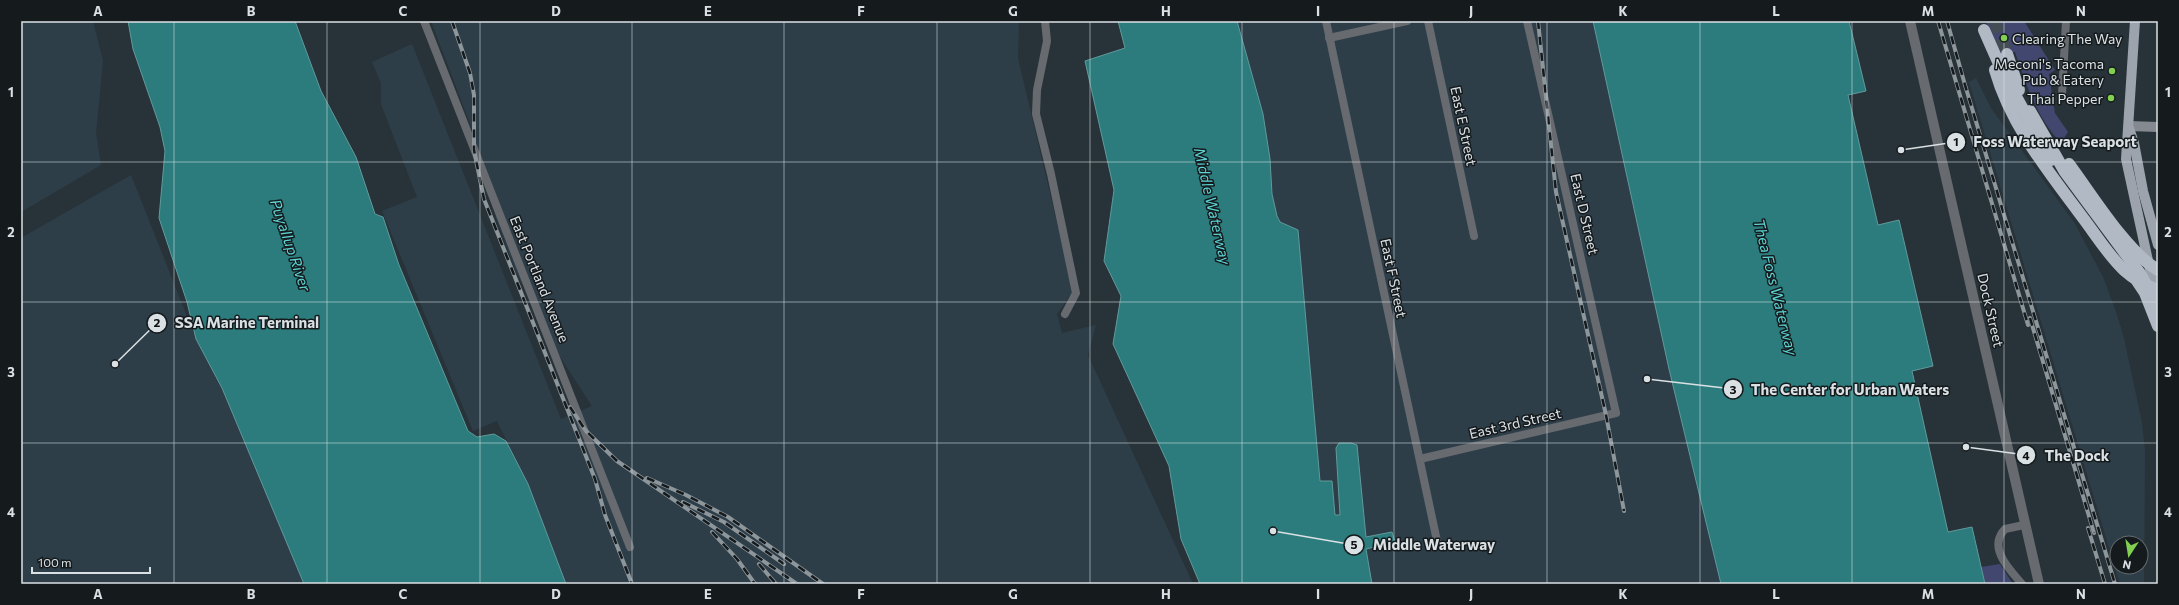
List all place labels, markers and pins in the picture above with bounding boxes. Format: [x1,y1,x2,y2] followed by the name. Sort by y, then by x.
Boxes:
[2012,30,2122,47] place label: Clearing The Way
[1999,33,2009,43] marker: Clearing The Way
[1995,55,2104,88] place label: Meconi's Tacoma Pub & Eatery
[2107,66,2117,76] marker: Meconi's Tacoma Pub & Eatery
[2027,90,2103,107] place label: Thai Pepper
[2106,93,2116,103] marker: Thai Pepper
[1946,128,2145,155] callout: Foss Waterway Seaport
[147,310,327,337] callout: SSA Marine Terminal
[1723,376,1958,403] callout: The Center for Urban Waters
[2016,442,2117,469] callout: The Dock
[1344,531,1503,558] callout: Middle Waterway

